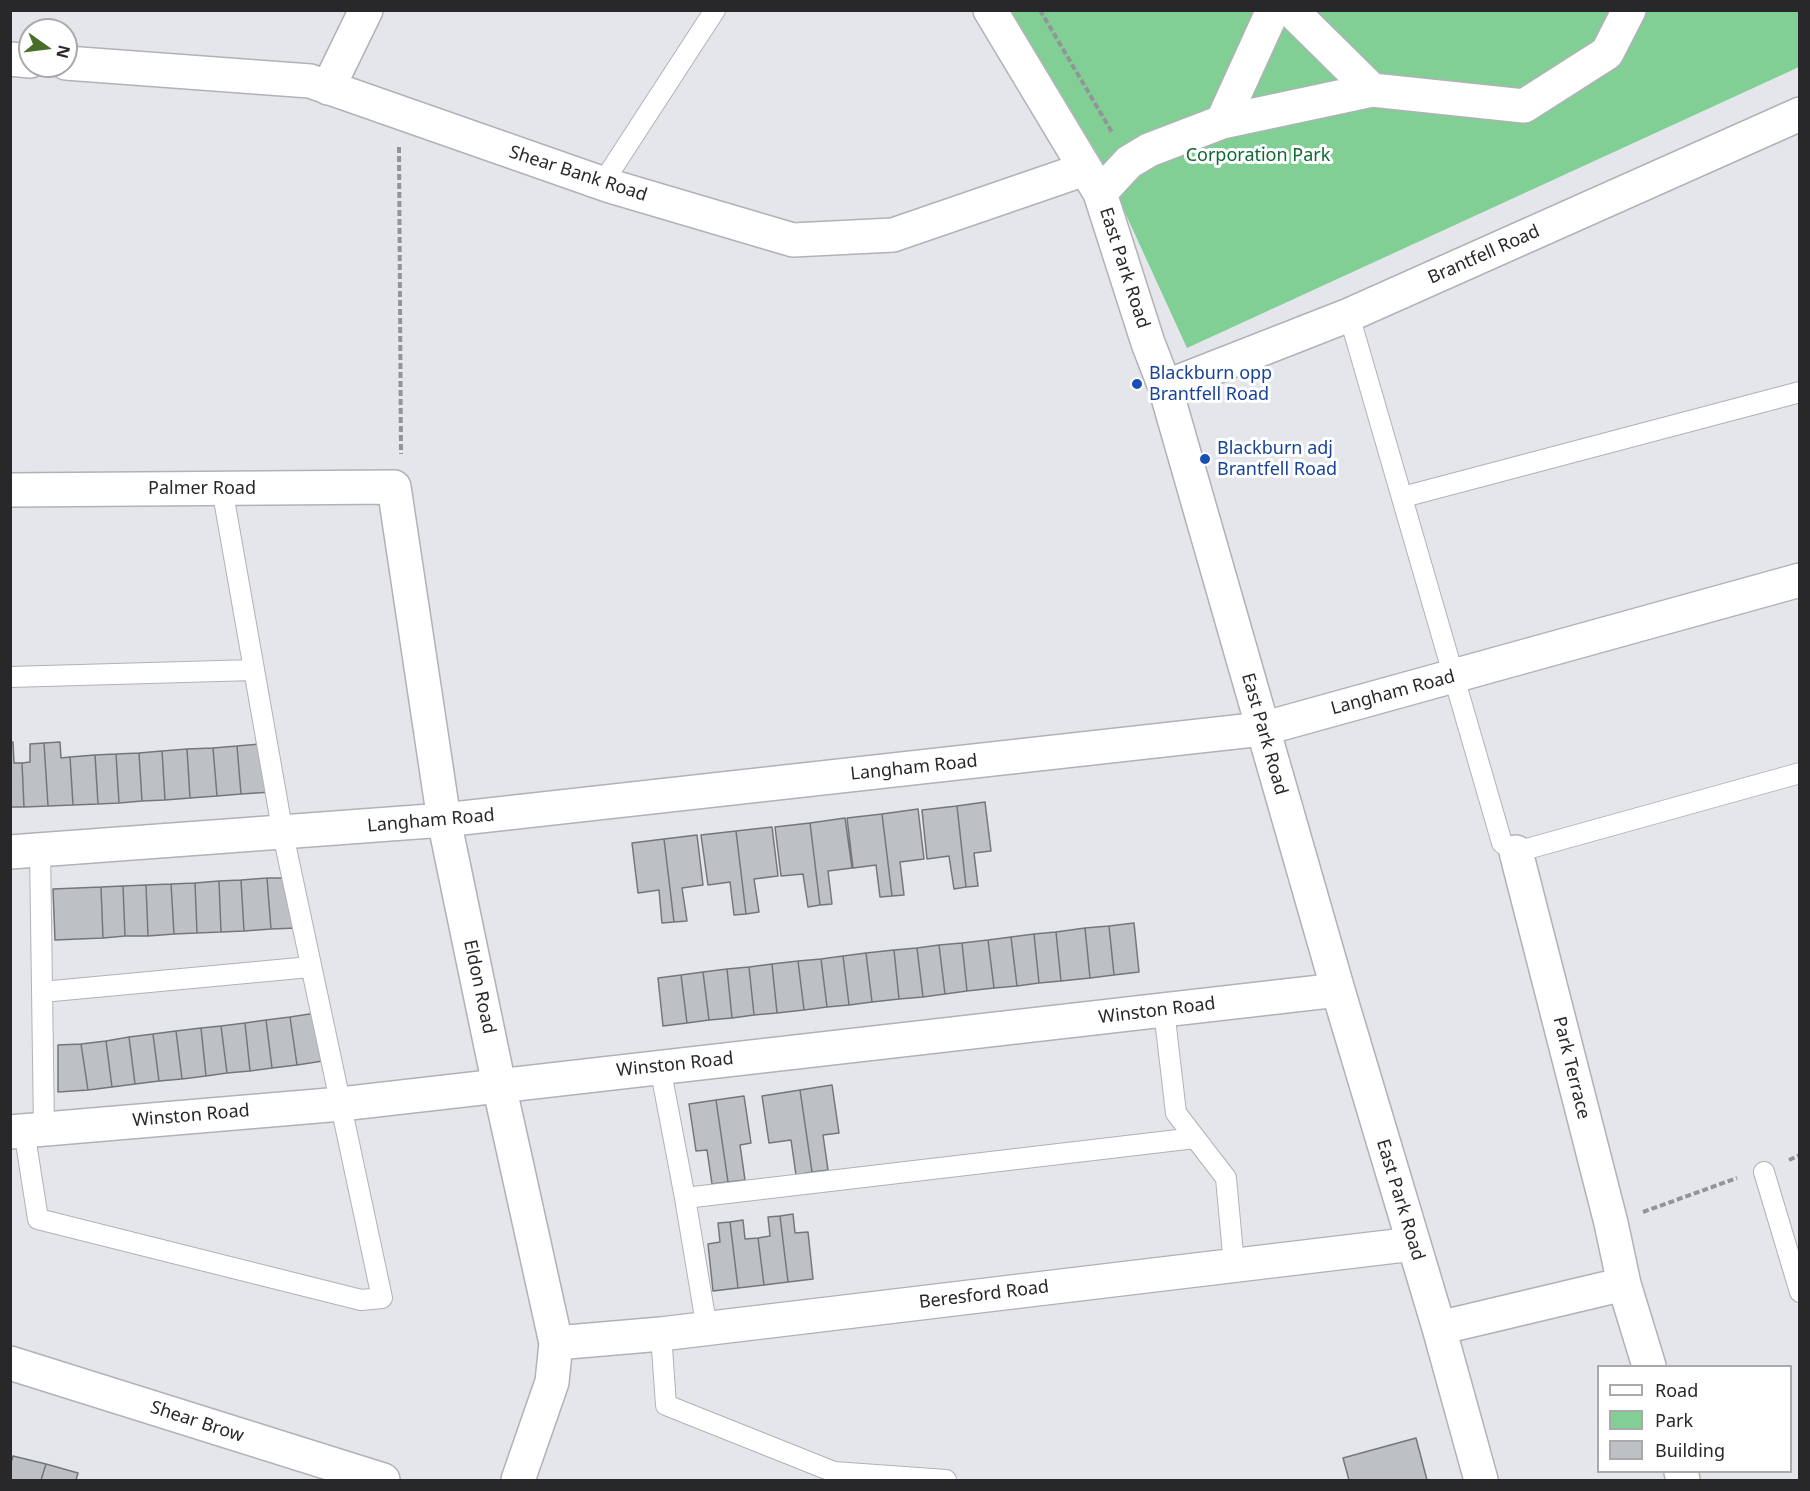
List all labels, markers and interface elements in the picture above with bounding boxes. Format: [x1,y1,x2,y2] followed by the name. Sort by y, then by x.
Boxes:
[18,18,78,78] north arrow
[51,43,76,61] text: N
[506,142,650,206] street label: Shear Bank Road
[1186,145,1330,167] park label: Corporation Park
[1094,205,1154,331] street label: East Park Road
[1425,221,1543,289] street label: Brantfell Road
[1149,363,1272,406] place label: Blackburn opp Brantfell Road
[1130,377,1144,391] marker: Blackburn opp Brantfell Road
[1217,438,1337,480] place label: Blackburn adj Brantfell Road
[1198,452,1212,466] marker: Blackburn adj Brantfell Road
[148,478,256,500] street label: Palmer Road
[1329,666,1457,720] street label: Langham Road
[1236,671,1292,797] street label: East Park Road
[849,751,979,785] street label: Langham Road
[366,805,496,837] street label: Langham Road
[458,938,500,1036] street label: Eldon Road
[1097,993,1217,1029] street label: Winston Road
[1548,1014,1594,1122] street label: Park Terrace
[615,1048,735,1082] street label: Winston Road
[131,1100,251,1132] street label: Winston Road
[1371,1137,1429,1263] street label: East Park Road
[918,1276,1050,1314] street label: Beresford Road
[1597,1365,1792,1473] legend
[1655,1378,1698,1402] text: Road
[148,1397,246,1447] street label: Shear Brow
[1655,1408,1693,1432] text: Park
[1655,1438,1725,1462] text: Building

